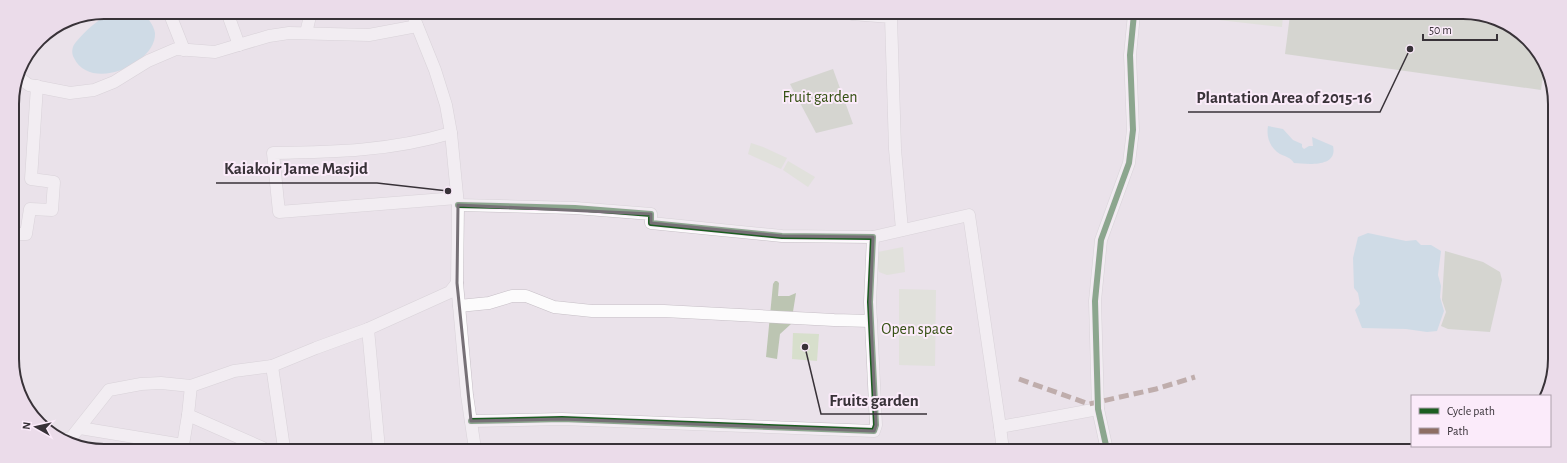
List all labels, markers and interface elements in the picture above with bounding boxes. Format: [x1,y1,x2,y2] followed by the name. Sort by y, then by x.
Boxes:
[1423,16,1497,42] scale bar
[1429,24,1452,36] text: 50 m
[1188,83,1380,112] callout: Plantation Area of 2015-16
[782,89,858,105] park label: Fruit garden
[1196,89,1372,106] text: Plantation Area of 2015-16
[216,154,377,183] callout: Kaiakoir Jame Masjid
[224,160,368,178] text: Kaiakoir Jame Masjid
[881,321,953,337] park label: Open space
[821,385,927,414] callout: Fruits garden
[829,392,919,409] text: Fruits garden
[1411,395,1551,447] legend
[1447,405,1495,418] text: Cycle path
[16,407,56,447] north arrow
[21,421,33,430] text: N
[1447,425,1469,437] text: Path

